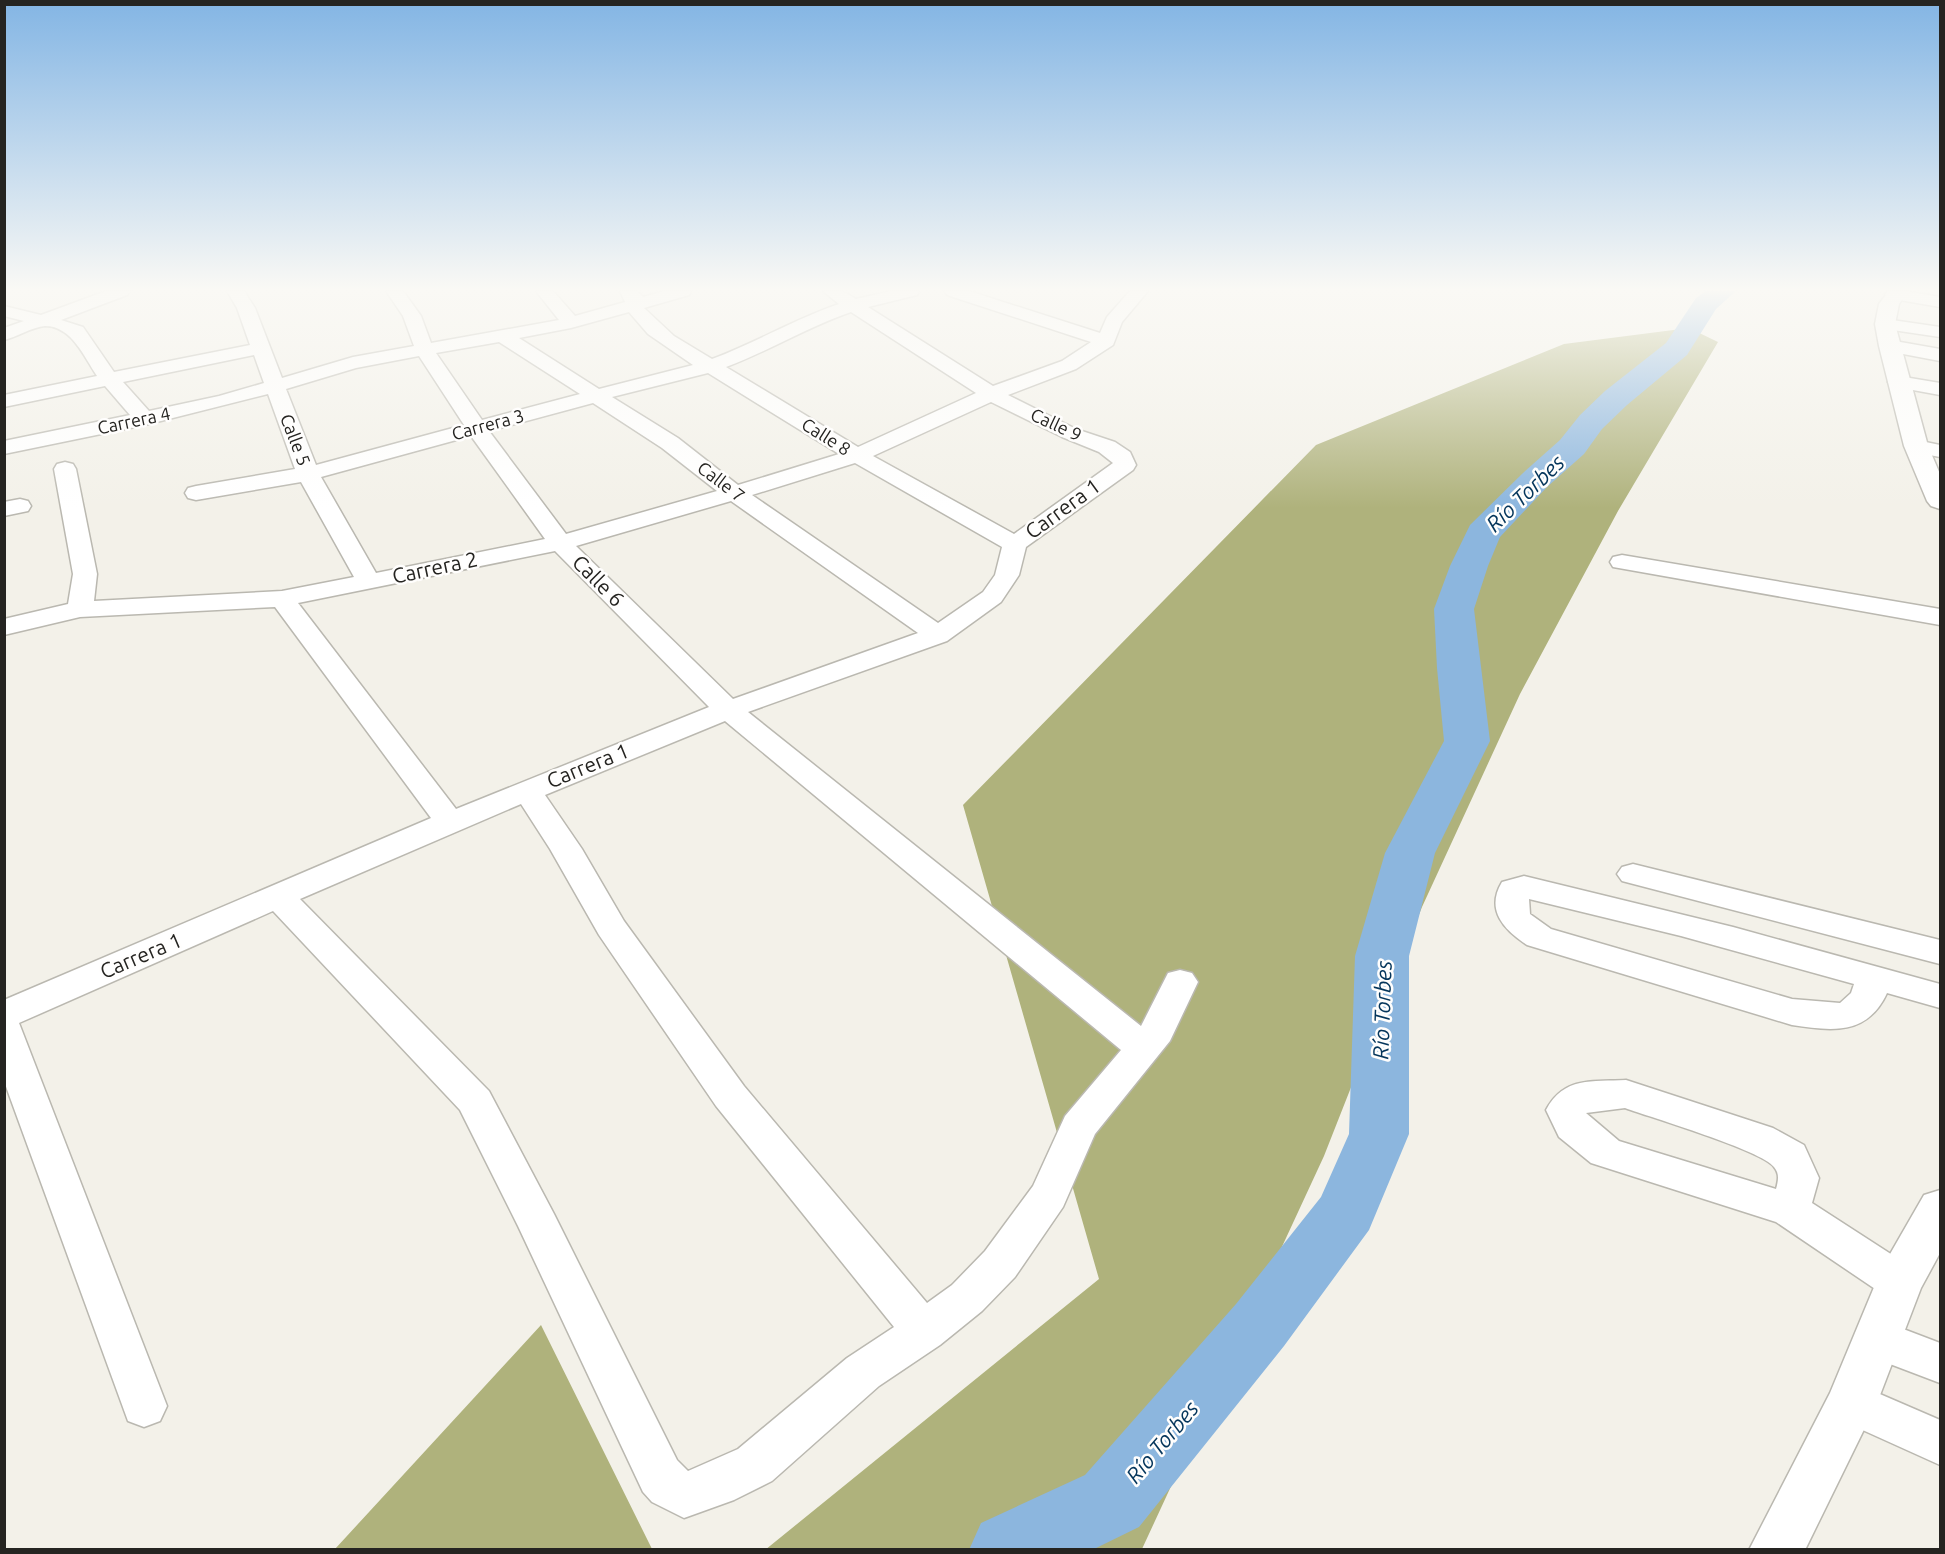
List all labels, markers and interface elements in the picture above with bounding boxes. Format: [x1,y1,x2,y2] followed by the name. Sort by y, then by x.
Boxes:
[95,403,172,438] street label: Carrera 4
[1028,404,1085,445] street label: Calle 9
[449,405,526,443] street label: Carrera 3
[277,411,315,468] street label: Calle 5
[798,413,855,459] street label: Calle 8
[1480,449,1569,536] water label: Río Torbes
[694,457,749,505] street label: Calle 7
[1020,473,1104,543] street label: Carrera 1
[390,546,480,588] street label: Carrera 2
[568,550,629,611] street label: Calle 6
[543,738,632,792] street label: Carrera 1
[96,927,185,983] street label: Carrera 1
[1367,960,1396,1060] water label: Río Torbes
[1120,1396,1203,1488] water label: Río Torbes

